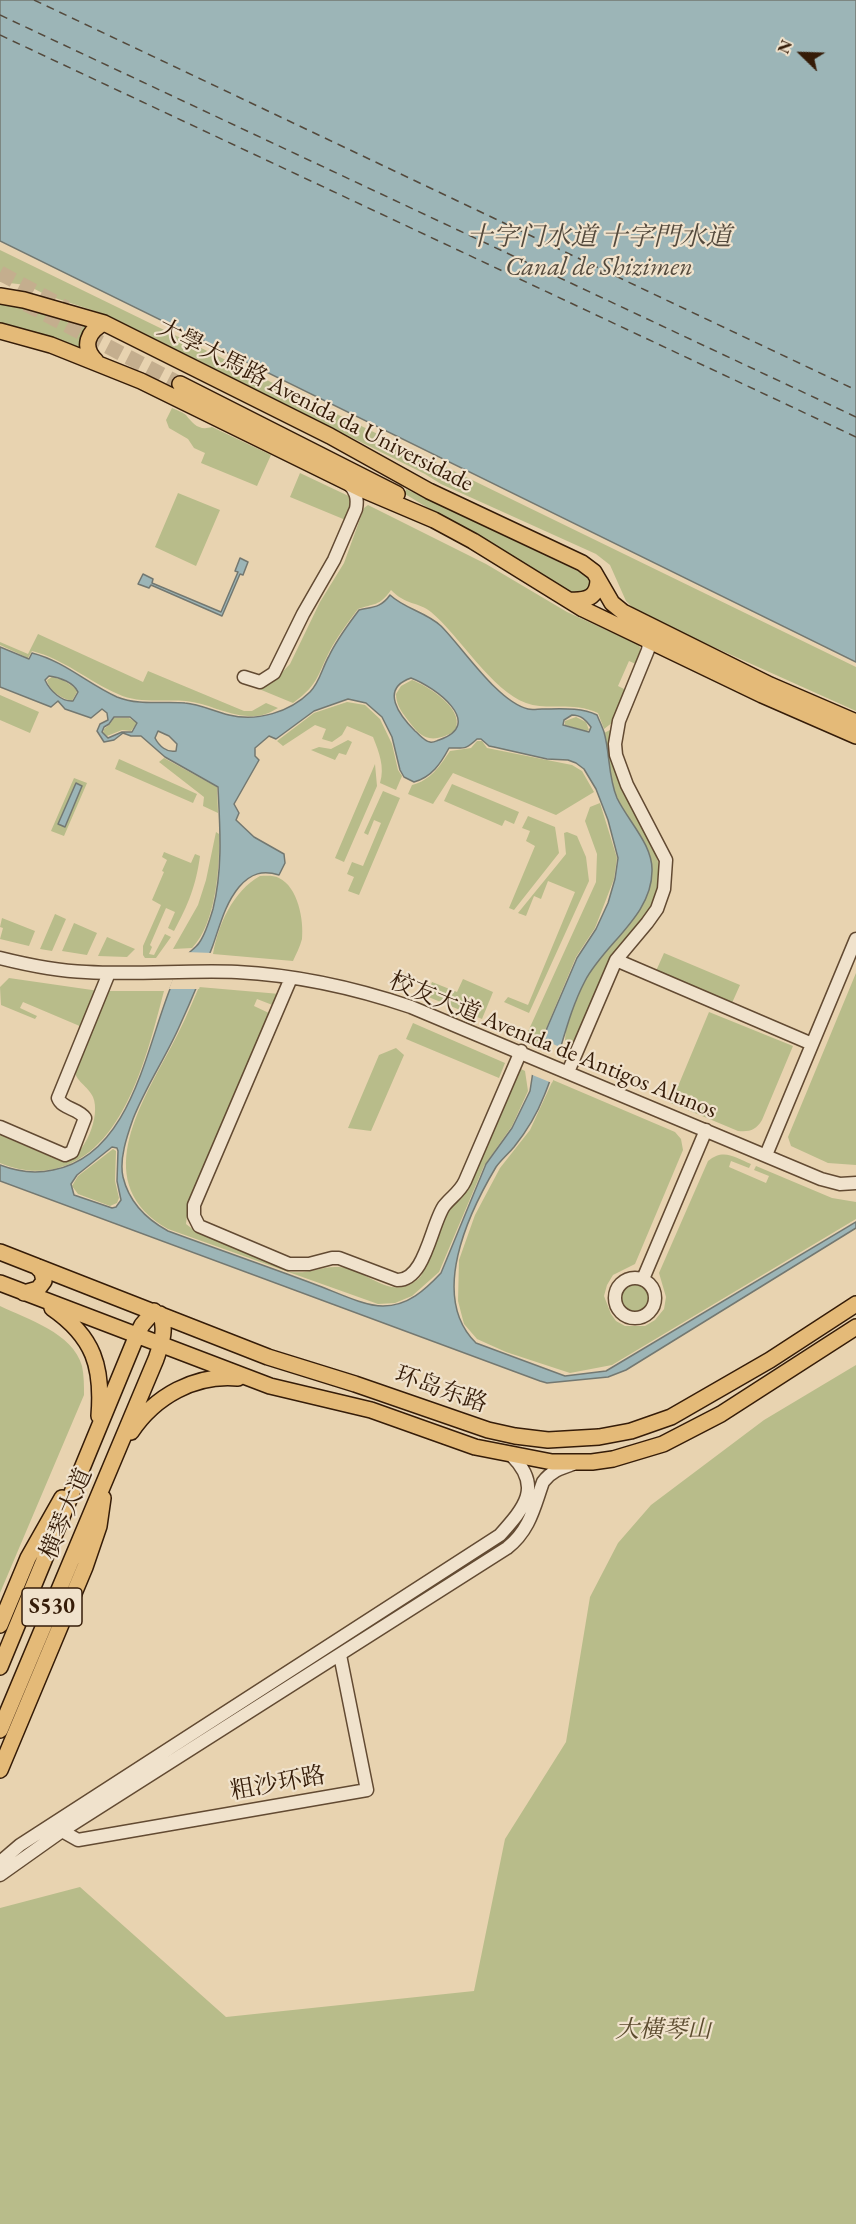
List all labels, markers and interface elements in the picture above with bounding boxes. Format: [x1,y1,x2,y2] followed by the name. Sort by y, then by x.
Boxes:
[772,24,832,84] north arrow
[773,37,797,57] text: N
[466,222,732,284] water label: 十字门水道 十字門水道 Canal de Shizimen
[152,313,478,499] street label: 大學大馬路 Avenida da Universidade
[385,967,721,1125] street label: 校友大道 Avenida de Antigos Alunos
[391,1361,491,1419] street label: 环岛东路
[35,1464,99,1564] street label: 横琴大道
[22,1588,82,1626] road number: S530
[228,1761,328,1807] street label: 粗沙环路
[615,2016,711,2044] park label: 大橫琴山

